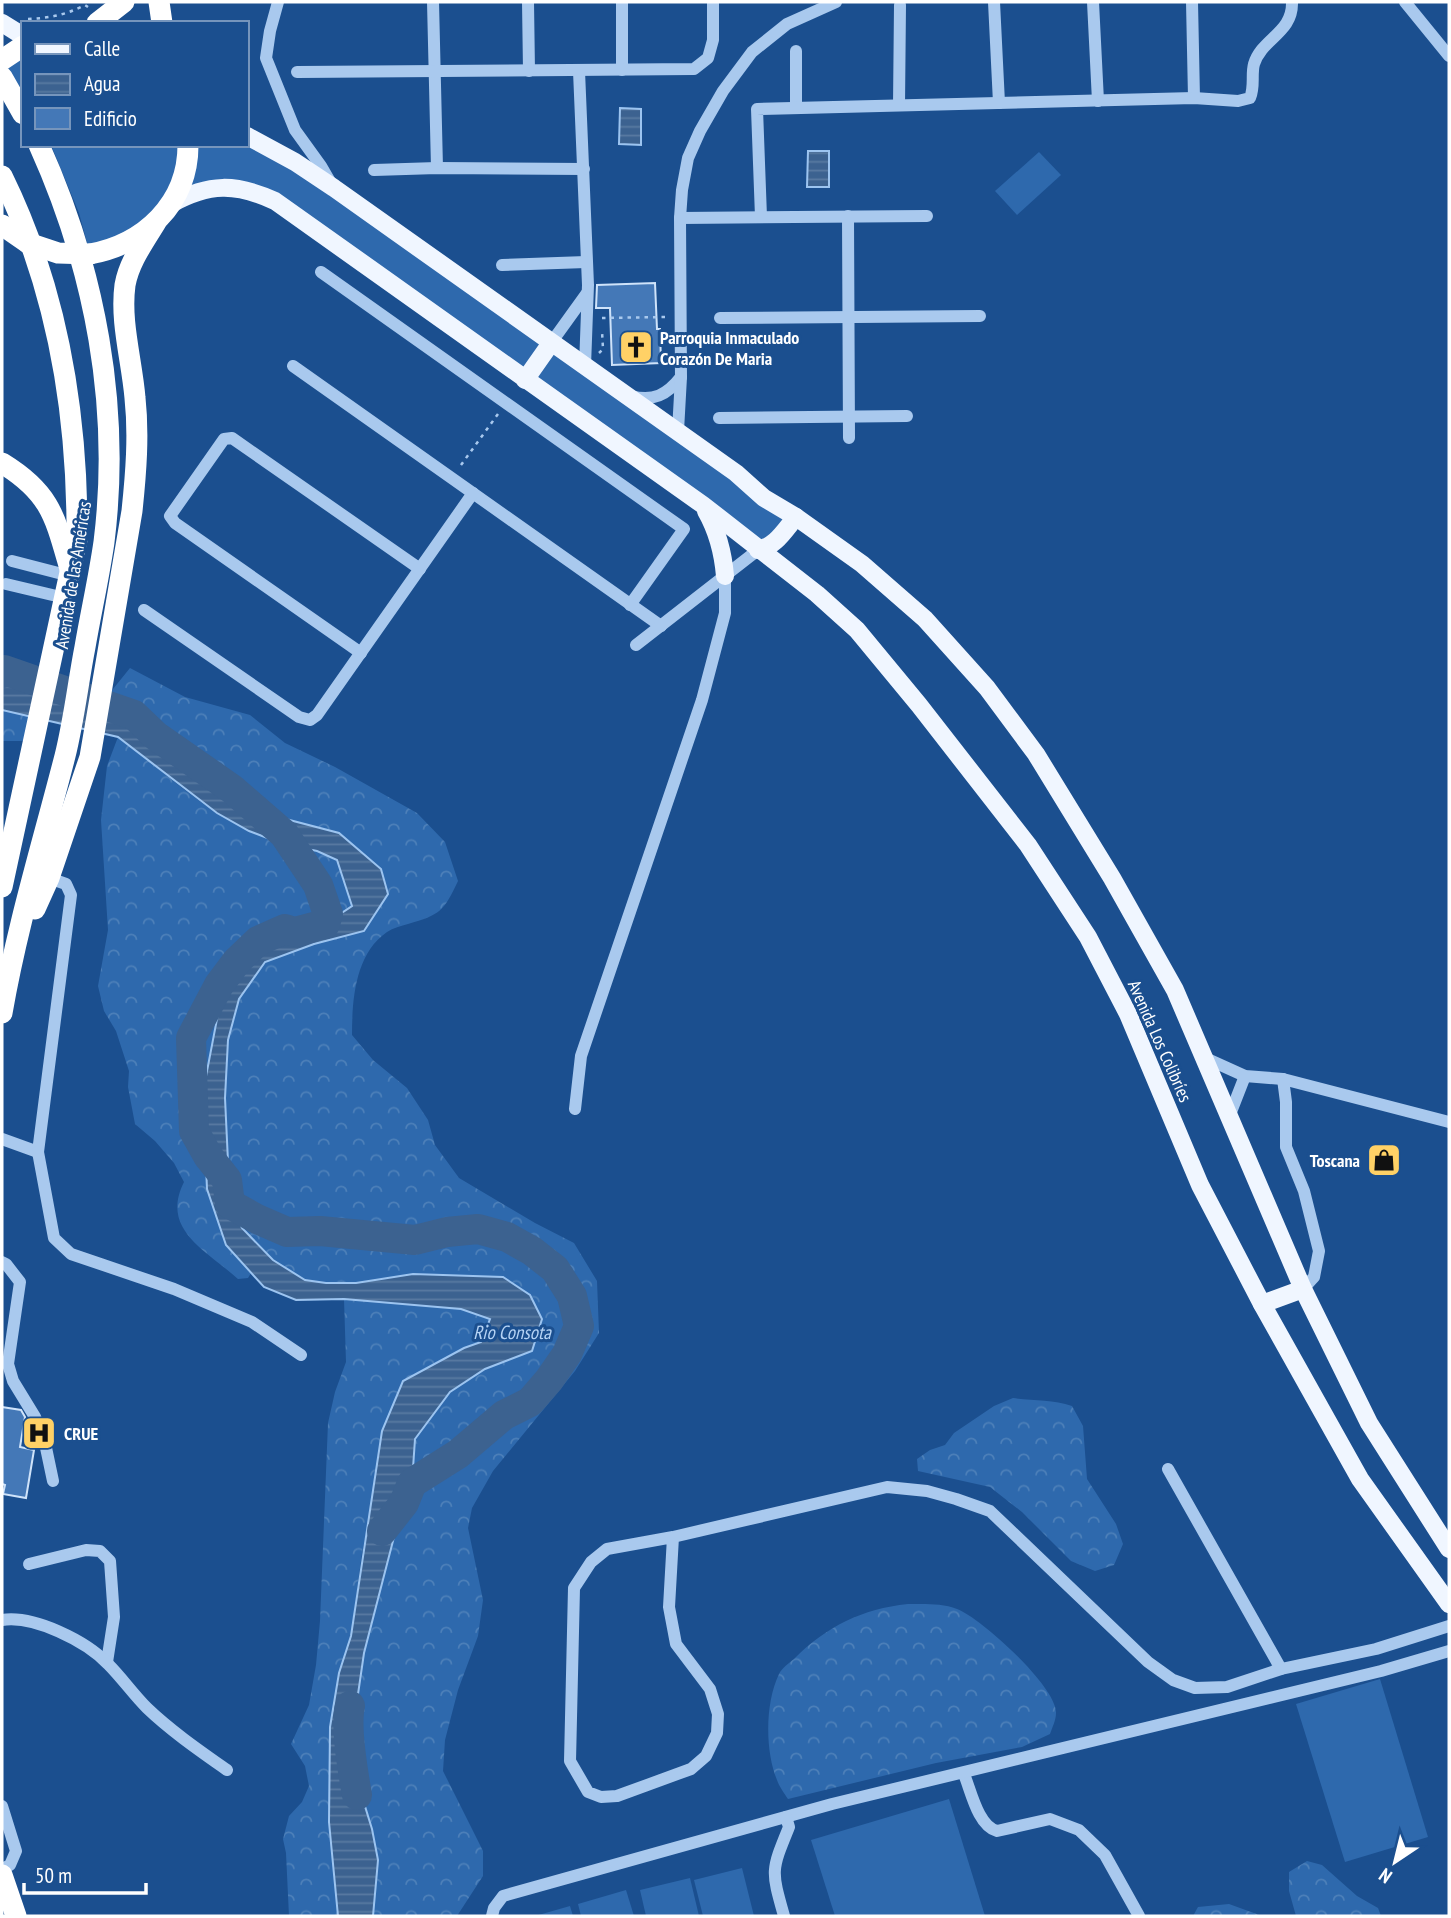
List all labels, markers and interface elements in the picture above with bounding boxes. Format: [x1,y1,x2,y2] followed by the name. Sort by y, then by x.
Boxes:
[21,21,248,147] legend
[84,35,120,62] text: Calle
[84,70,120,97] text: Agua
[84,105,137,132] text: Edificio
[660,326,799,370] place label: Parroquia Inmaculado Corazón De Maria
[617,328,655,366] church icon: Parroquia Inmaculado Corazón De Maria
[50,500,96,650] street label: Avenida de las Américas
[1123,976,1197,1106] street label: Avenida Los Colibríes
[1365,1141,1403,1179] shop icon: Toscana
[1310,1149,1360,1172] place label: Toscana
[473,1320,552,1344] water label: Rio Consota
[20,1414,58,1452] hospital icon: CRUE
[64,1422,99,1445] place label: CRUE
[1360,1827,1430,1897] north arrow
[24,1852,147,1896] scale bar
[35,1862,72,1889] text: 50 m
[1374,1863,1396,1889] text: N

